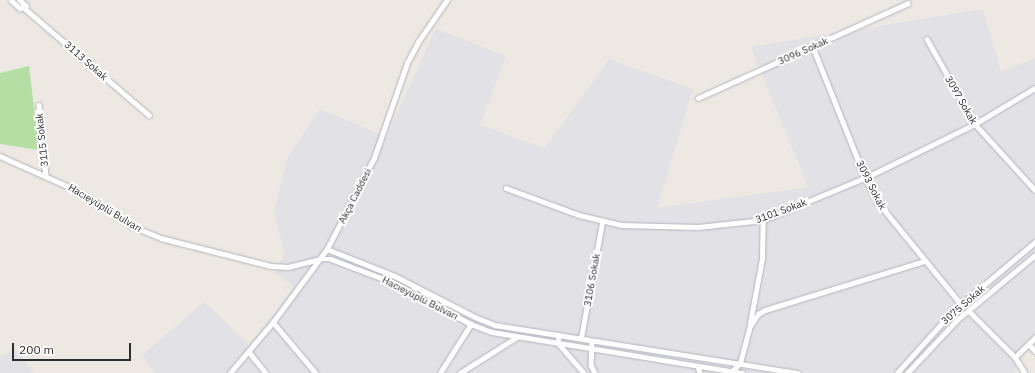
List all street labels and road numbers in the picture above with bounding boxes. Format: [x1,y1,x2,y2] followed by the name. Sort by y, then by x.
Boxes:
[776,35,830,67] street label: 3096 Sokak
[62,39,110,83] street label: 3113 Sokak
[942,74,980,126] street label: 3097 Sokak
[33,113,51,167] street label: 3115 Sokak
[853,158,889,212] street label: 3093 Sokak
[336,166,374,226] street label: Akça Caddesi
[66,181,144,235] street label: Hacıeyüplü Bulvarı
[754,196,808,226] street label: 3101 Sokak
[581,253,603,307] street label: 3106 Sokak
[380,274,460,322] street label: Hacıeyüplü Bulvarı
[939,283,987,327] street label: 3075 Sokak

